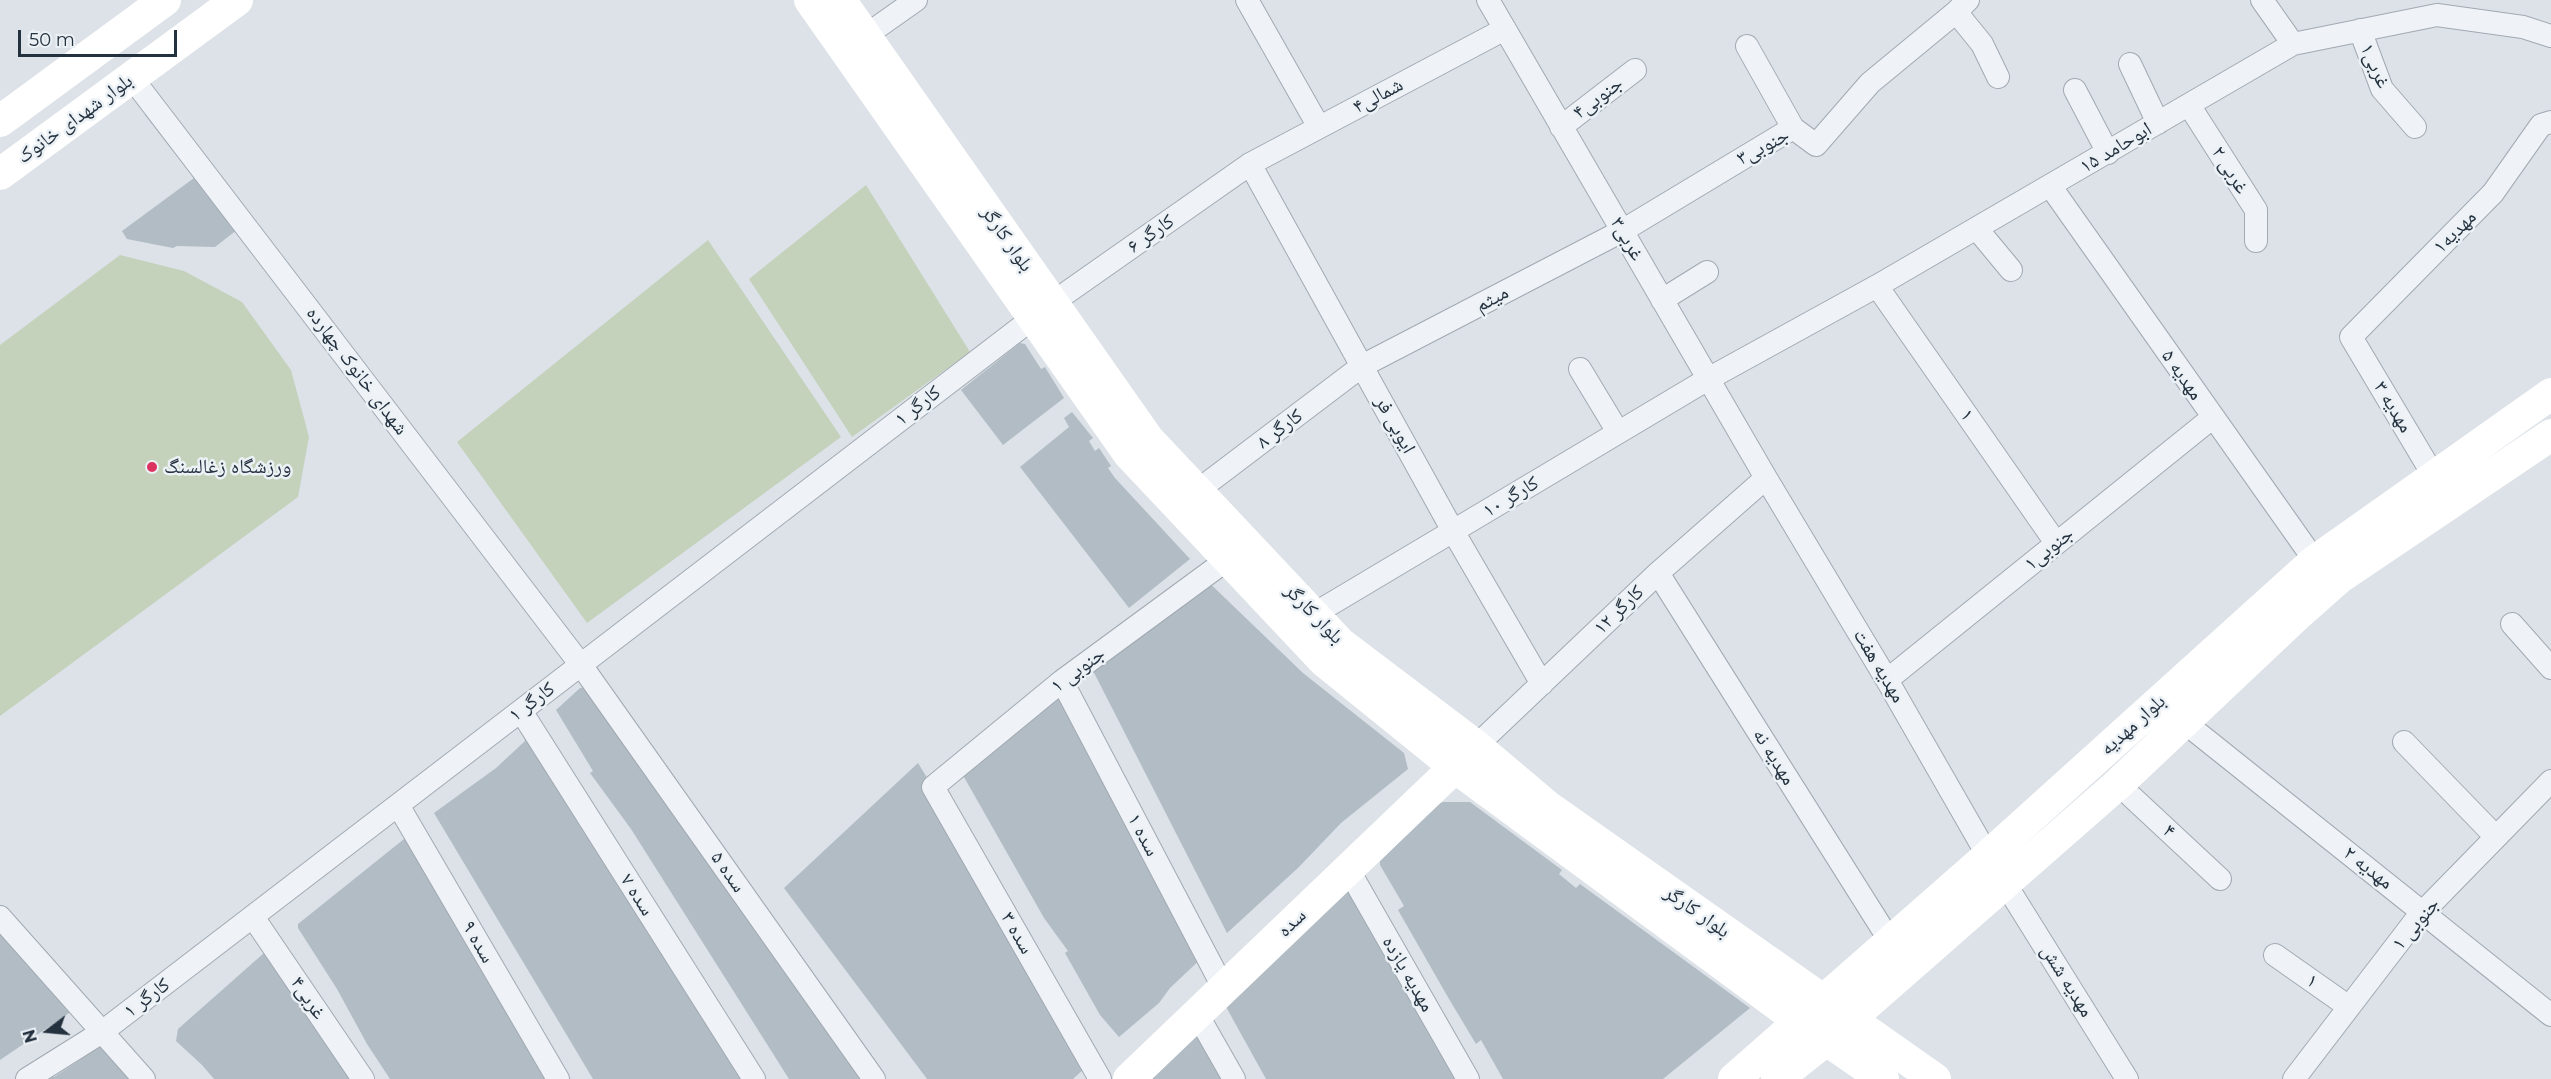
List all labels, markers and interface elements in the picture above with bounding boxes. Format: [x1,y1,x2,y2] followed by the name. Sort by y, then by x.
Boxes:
[21,18,180,56] scale bar
[29,29,75,51] text: 50 m
[2355,40,2395,92] street label: غربی۱
[12,69,138,169] street label: بلوار شهدای خانوک
[1568,72,1628,124] street label: جنوبی۴
[1349,73,1407,119] street label: شمالی۴
[2076,117,2156,179] street label: ابوحامد ۱۵
[1733,123,1793,171] street label: جنوبی۳
[2206,142,2254,198] street label: ۲ غربی
[976,201,1038,277] street label: بلوار کارگر
[2428,205,2482,259] street label: مهدیه۱
[1123,209,1179,259] street label: کارگر ۶
[1605,213,1649,265] street label: غربی۳
[1471,280,1513,318] street label: میثم
[301,302,413,440] street label: شهدای خانوک چهارده
[2156,345,2208,405] street label: مهدیه ۵
[2368,377,2418,437] street label: مهدیه ۳
[890,381,946,431] street label: کارگر ۱
[1369,392,1421,458] street label: ایوبی فر
[1252,404,1308,454] street label: کارگر ۸
[1955,404,1979,426] street label: ۱
[164,455,291,479] place label: ورزشگاه زغالسنگ
[145,460,159,474] marker: ورزشگاه زغالسنگ
[1479,471,1543,523] street label: کارگر ۱۰
[2020,522,2078,576] street label: جنوبی۱
[1279,579,1349,649] street label: بلوار کارگر
[1589,580,1649,640] street label: کارگر ۱۲
[1848,625,1910,707] street label: مهدیه هفت
[1046,642,1110,698] street label: ۱ جنوبی
[504,677,560,727] street label: کارگر ۱
[2095,689,2171,761] street label: بلوار مهدیه
[1747,724,1801,790] street label: مهدیه نه
[1122,809,1164,861] street label: سده ۱
[2158,819,2180,843] street label: ۴
[2338,841,2398,895] street label: مهدیه ۲
[705,847,751,897] street label: سده ۵
[615,870,659,920] street label: سده ۷
[1659,881,1735,943] street label: بلوار کارگر
[2387,893,2445,955] street label: ۱ جنوبی
[1273,904,1311,942] street label: سده
[995,908,1039,958] street label: سده ۳
[456,917,500,967] street label: سده ۹
[1377,932,1439,1016] street label: مهدیه یازده
[2035,940,2099,1022] street label: مهدیه شش
[2301,969,2323,993] street label: ۱
[285,972,331,1024] street label: غربی۴
[119,973,175,1023] street label: کارگر ۱
[18,1001,78,1061] north arrow
[19,1027,41,1045] text: N

